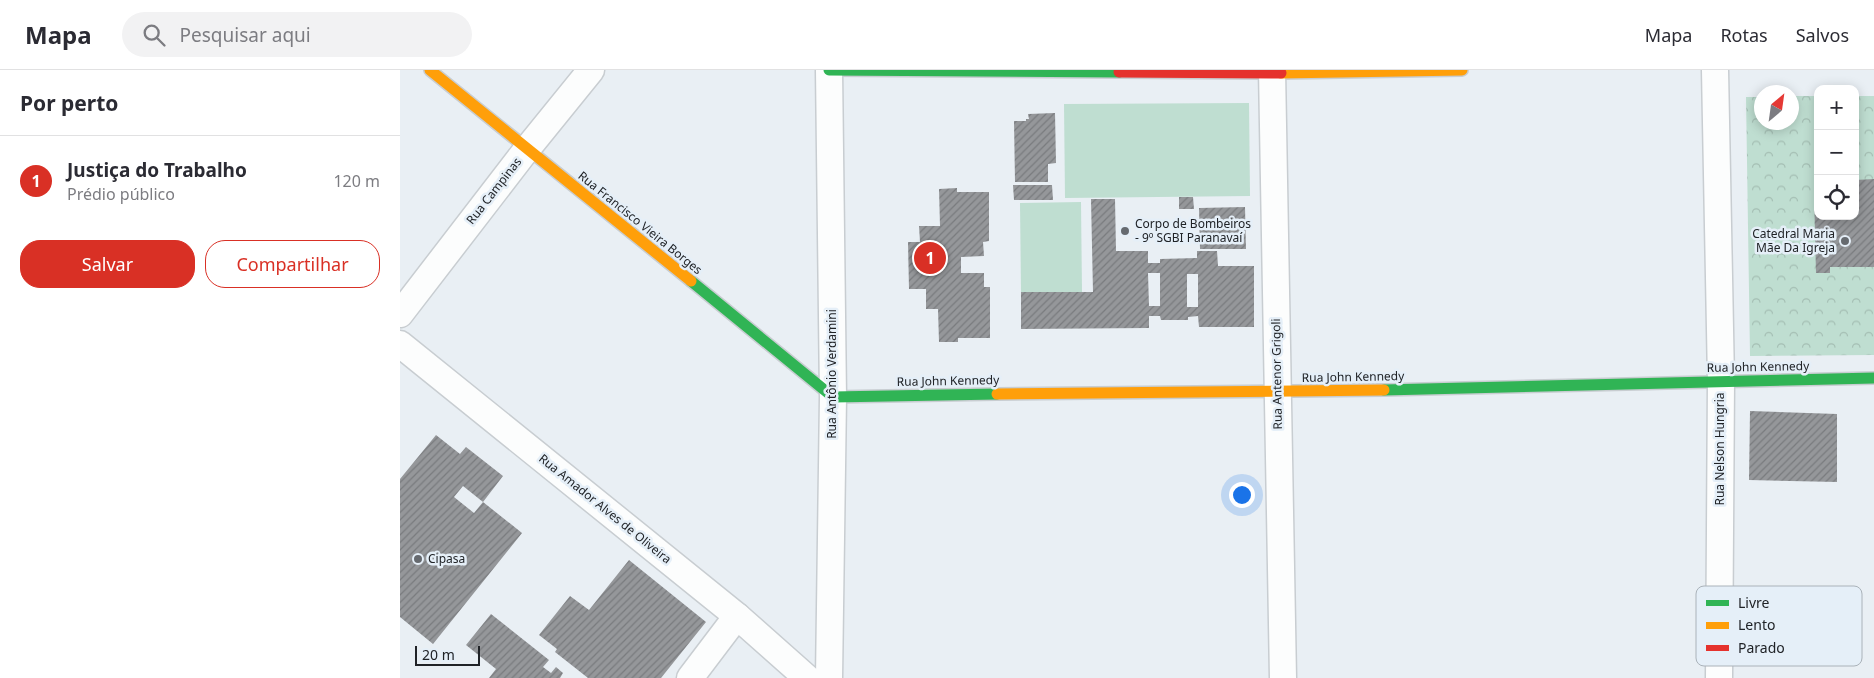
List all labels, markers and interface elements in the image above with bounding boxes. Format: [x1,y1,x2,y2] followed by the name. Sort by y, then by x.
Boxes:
[122,12,472,57] search box
[25,18,92,51] text: Mapa
[140,21,168,49] icon: search
[180,22,311,48] text: Pesquisar aqui
[1645,23,1692,47] text: Mapa
[1720,23,1768,47] text: Rotas
[1796,23,1849,47] text: Salvos
[1754,85,1799,130] north arrow
[1814,85,1859,220] map controls
[1814,85,1859,130] button: +
[20,89,118,117] text: Por perto
[1814,130,1859,175] button: −
[462,153,525,228] street label: Rua Campinas
[67,157,247,183] text: Justiça do Trabalho
[575,167,706,278] street label: Rua Francisco Vieira Borges
[31,170,41,192] text: 1
[333,170,380,192] text: 120 m
[1814,175,1859,220] button: locate
[67,183,175,205] text: Prédio público
[1135,215,1251,246] place label: Corpo de Bombeiros - 9º SGBI Paranavaí
[1119,225,1131,237] marker: Corpo de Bombeiros - 9º SGBI Paranavaí
[1752,225,1835,256] place label: Catedral Maria Mãe Da Igreja
[1839,235,1851,247] marker: Catedral Maria Mãe Da Igreja
[914,239,946,277] pin: 1
[20,240,195,288] button: Salvar
[205,240,380,288] button: Compartilhar
[823,309,840,439] street label: Rua Antônio Verdamini
[1267,318,1286,430] street label: Rua Antenor Grigoli
[1707,357,1810,376] street label: Rua John Kennedy
[1302,367,1405,386] street label: Rua John Kennedy
[897,371,1000,390] street label: Rua John Kennedy
[1711,392,1728,506] street label: Rua Nelson Hungria
[536,450,675,567] street label: Rua Amador Alves de Oliveira
[1229,482,1255,508] your location
[428,550,465,567] place label: Cipasa
[412,553,424,565] marker: Cipasa
[1696,586,1862,666] legend
[1738,593,1770,612] text: Livre
[1738,615,1775,634] text: Lento
[1738,638,1785,657] text: Parado
[415,643,480,666] scale bar
[422,645,455,664] text: 20 m

